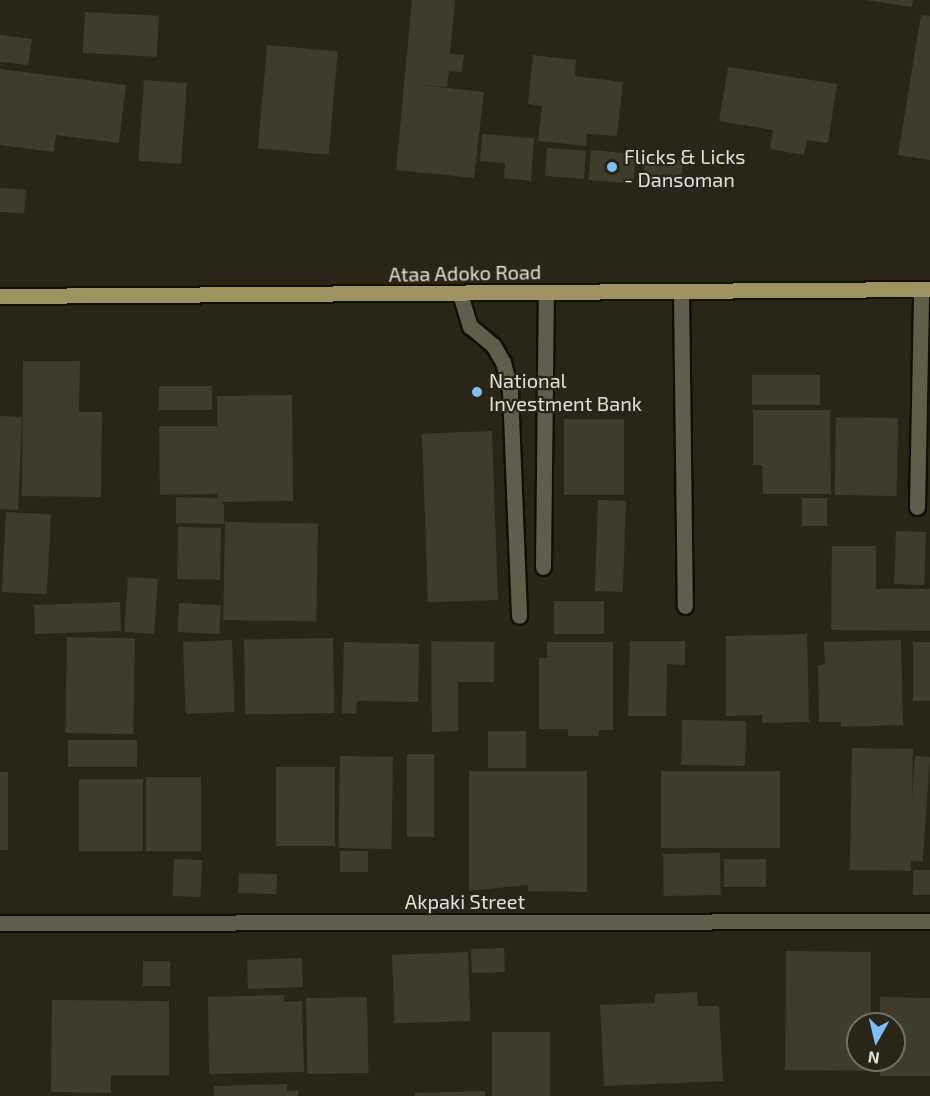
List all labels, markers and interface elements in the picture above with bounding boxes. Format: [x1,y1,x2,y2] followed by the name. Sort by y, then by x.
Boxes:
[624,144,746,191] place label: Flicks & Licks - Dansoman
[605,160,619,174] marker: Flicks & Licks - Dansoman
[388,260,542,286] street label: Ataa Adoko Road
[489,368,642,415] place label: National Investment Bank
[470,385,484,399] marker: National Investment Bank
[405,889,525,913] street label: Akpaki Street
[846,1012,906,1072] north arrow
[867,1048,881,1069] text: N

